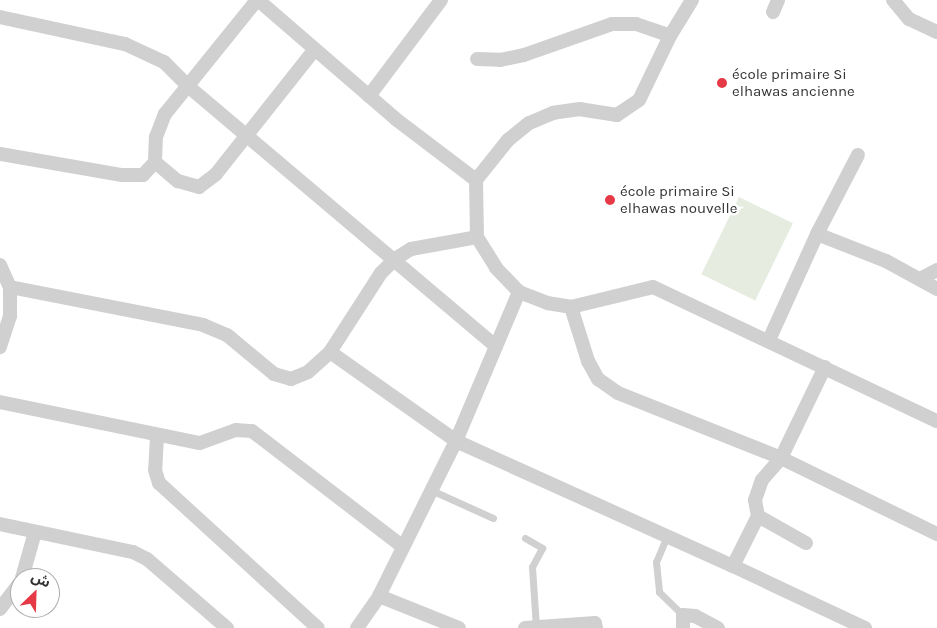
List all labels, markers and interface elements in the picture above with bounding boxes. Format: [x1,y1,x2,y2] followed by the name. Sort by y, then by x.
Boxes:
[732,65,855,100] place label: école primaire Si elhawas ancienne
[716,77,728,89] marker: école primaire Si elhawas ancienne
[620,182,737,217] place label: école primaire Si elhawas nouvelle
[604,194,616,206] marker: école primaire Si elhawas nouvelle
[10,568,60,618] north arrow
[29,568,53,591] text: ش

